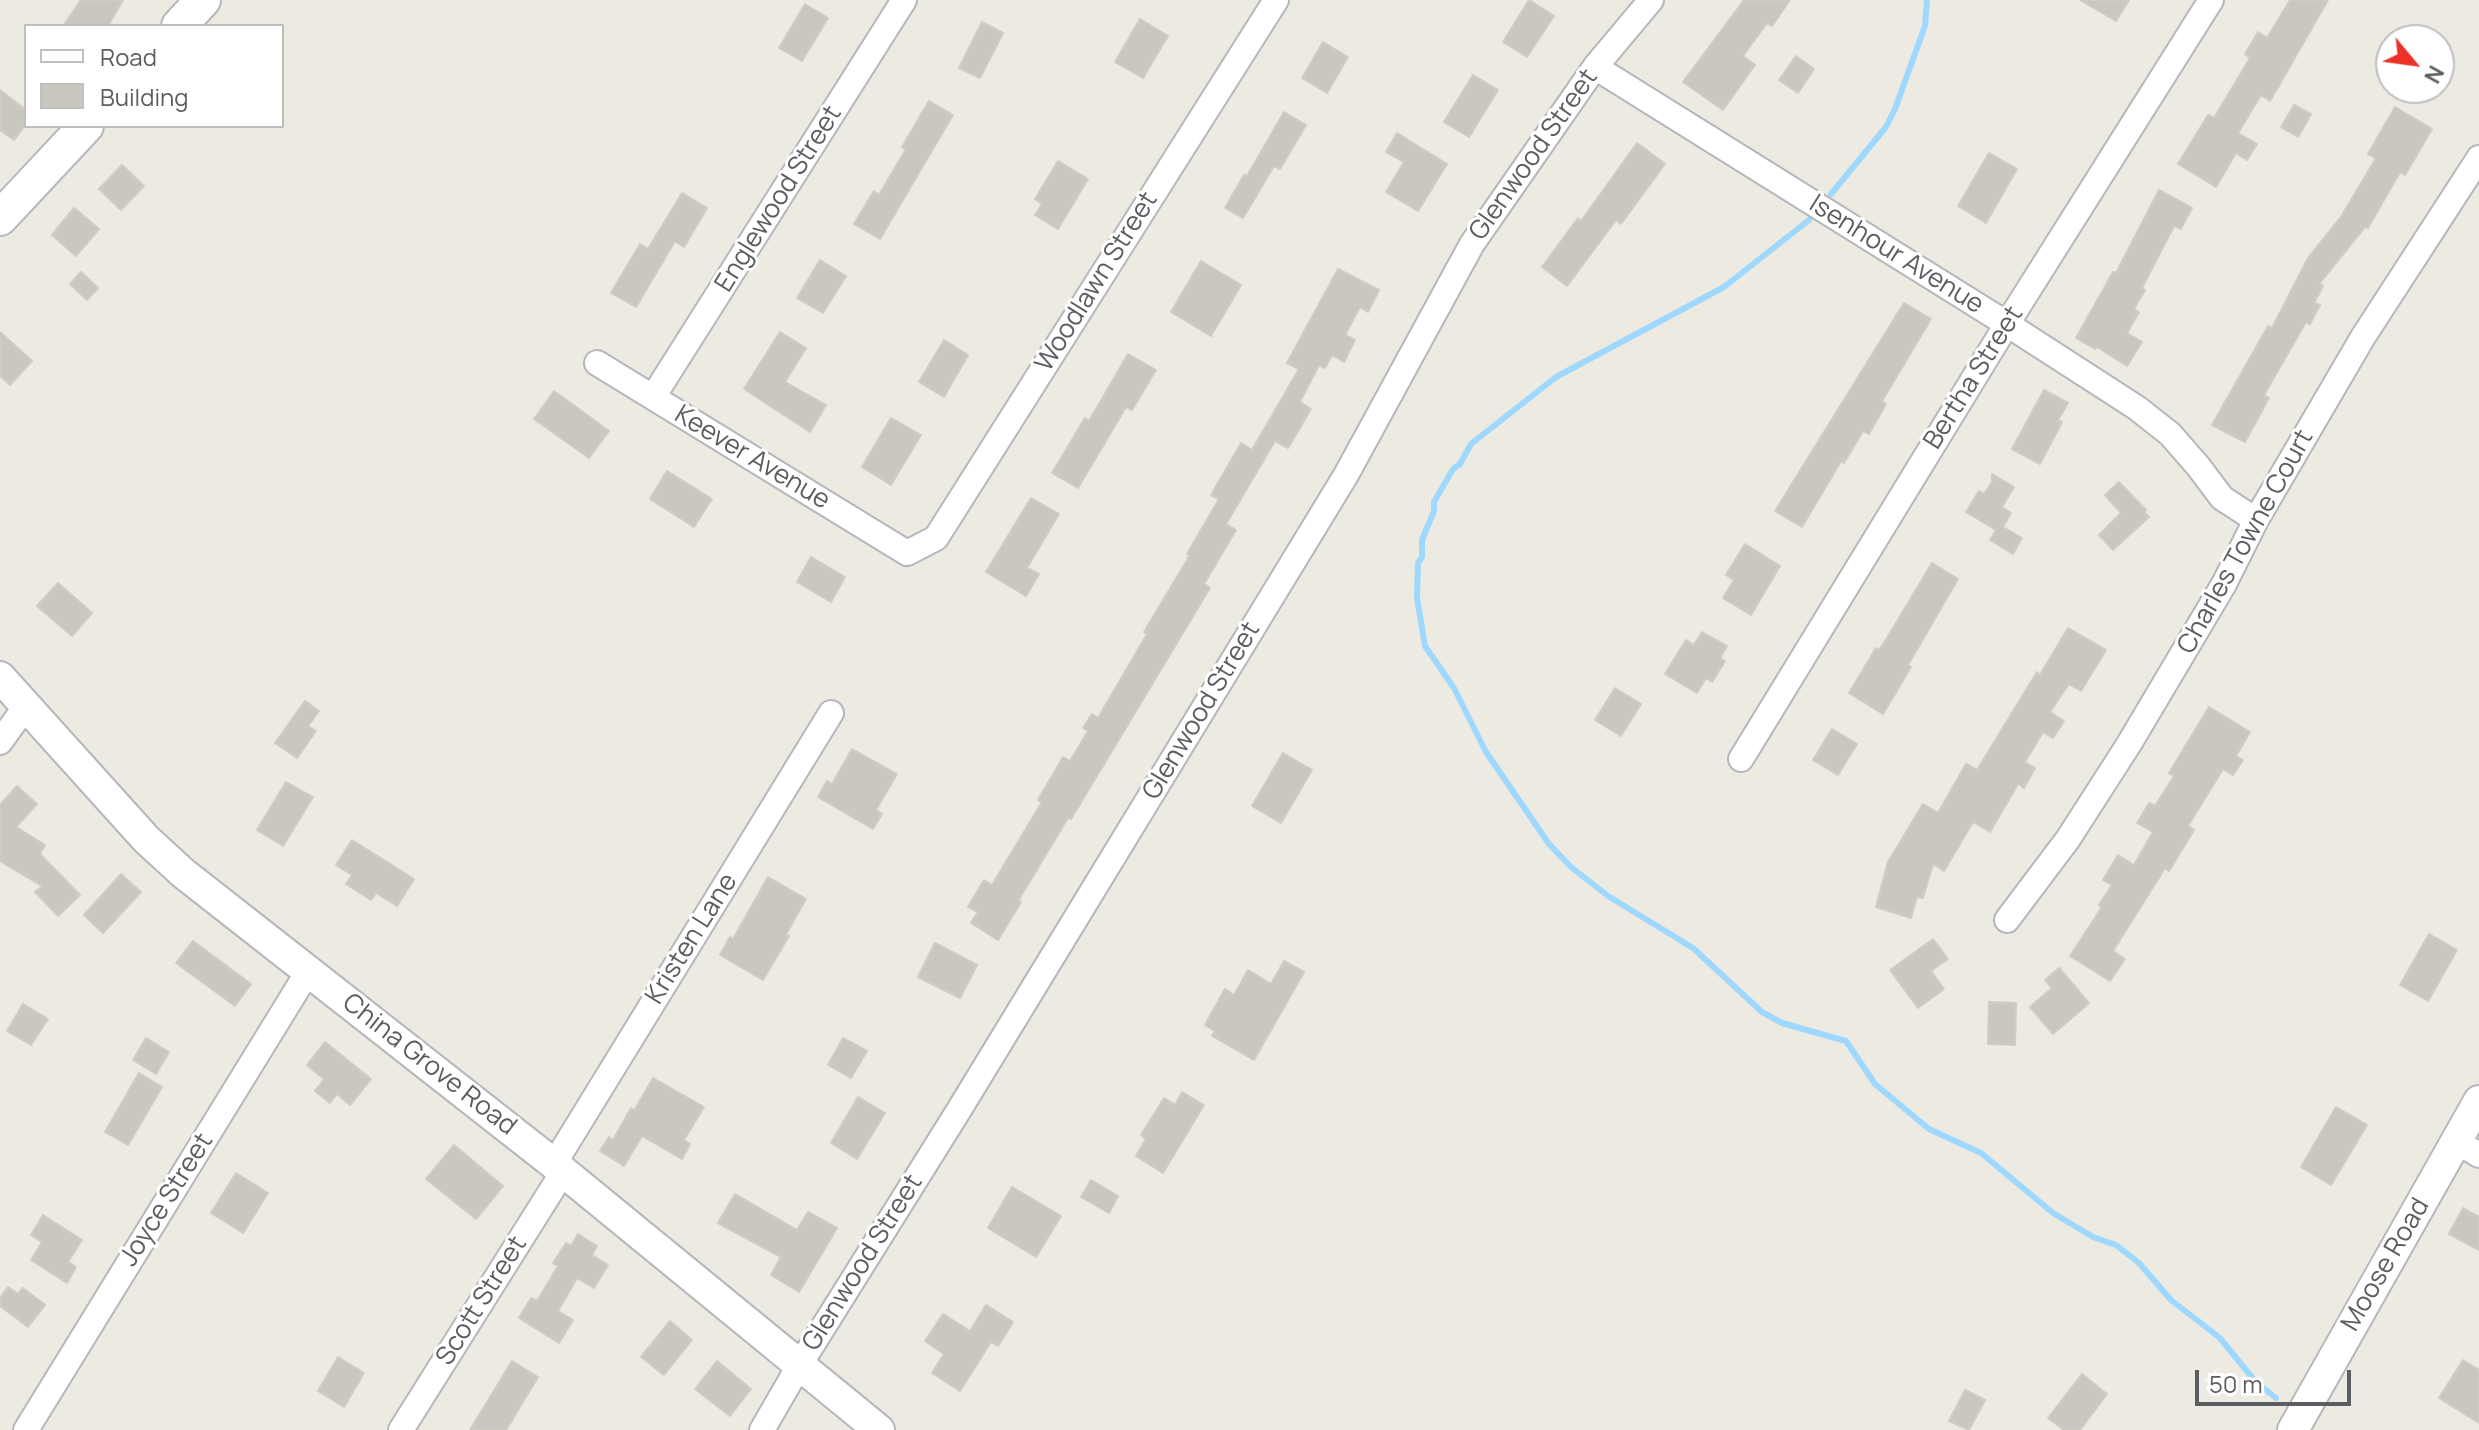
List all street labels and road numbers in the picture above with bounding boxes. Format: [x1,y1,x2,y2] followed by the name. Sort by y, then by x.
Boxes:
[1463,63,1605,247] street label: Glenwood Street
[709,100,849,298] street label: Englewood Street
[1029,186,1165,378] street label: Woodlawn Street
[1803,189,1989,321] street label: Isenhour Avenue
[1918,301,2030,455] street label: Bertha Street
[669,399,835,517] street label: Keever Avenue
[2171,425,2321,659] street label: Charles Towne Court
[1137,616,1267,806] street label: Glenwood Street
[640,868,744,1010] street label: Kristen Lane
[336,987,522,1143] street label: China Grove Road
[114,1128,220,1272] street label: Joyce Street
[796,1169,930,1357] street label: Glenwood Street
[2335,1193,2437,1337] street label: Moose Road
[430,1231,534,1371] street label: Scott Street

